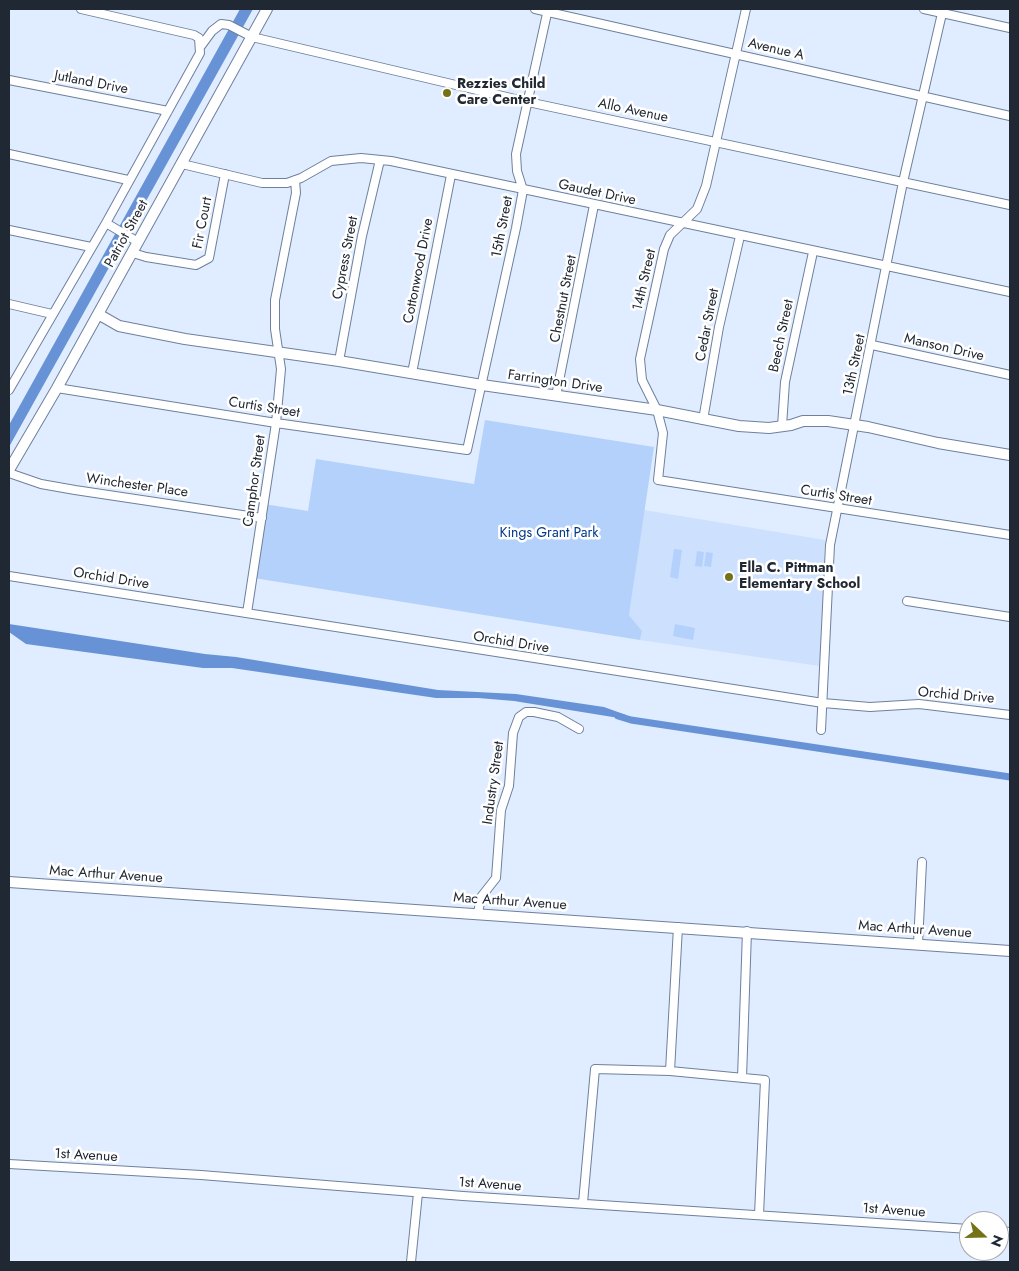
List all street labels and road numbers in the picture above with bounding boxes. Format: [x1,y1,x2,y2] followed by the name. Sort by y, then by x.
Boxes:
[746,35,806,65] street label: Avenue A
[53,68,129,98] street label: Jutland Drive
[596,95,670,127] street label: Allo Avenue
[557,177,637,209] street label: Gaudet Drive
[489,195,517,259] street label: 15th Street
[190,196,216,250] street label: Fir Court
[102,197,152,271] street label: Patriot Street
[330,215,362,301] street label: Cypress Street
[401,217,437,325] street label: Cottonwood Drive
[630,248,660,312] street label: 14th Street
[547,254,581,344] street label: Chestnut Street
[693,287,723,363] street label: Cedar Street
[766,298,798,374] street label: Beech Street
[902,331,986,365] street label: Manson Drive
[840,333,870,397] street label: 13th Street
[507,367,603,397] street label: Farrington Drive
[227,394,301,422] street label: Curtis Street
[240,434,270,528] street label: Camphor Street
[85,471,189,501] street label: Winchester Place
[799,482,873,510] street label: Curtis Street
[72,565,150,593] street label: Orchid Drive
[472,629,550,657] street label: Orchid Drive
[917,684,995,708] street label: Orchid Drive
[480,740,508,826] street label: Industry Street
[49,863,163,887] street label: Mac Arthur Avenue
[453,890,567,914] street label: Mac Arthur Avenue
[858,918,972,942] street label: Mac Arthur Avenue
[54,1146,118,1166] street label: 1st Avenue
[458,1174,522,1196] street label: 1st Avenue
[862,1200,926,1222] street label: 1st Avenue

